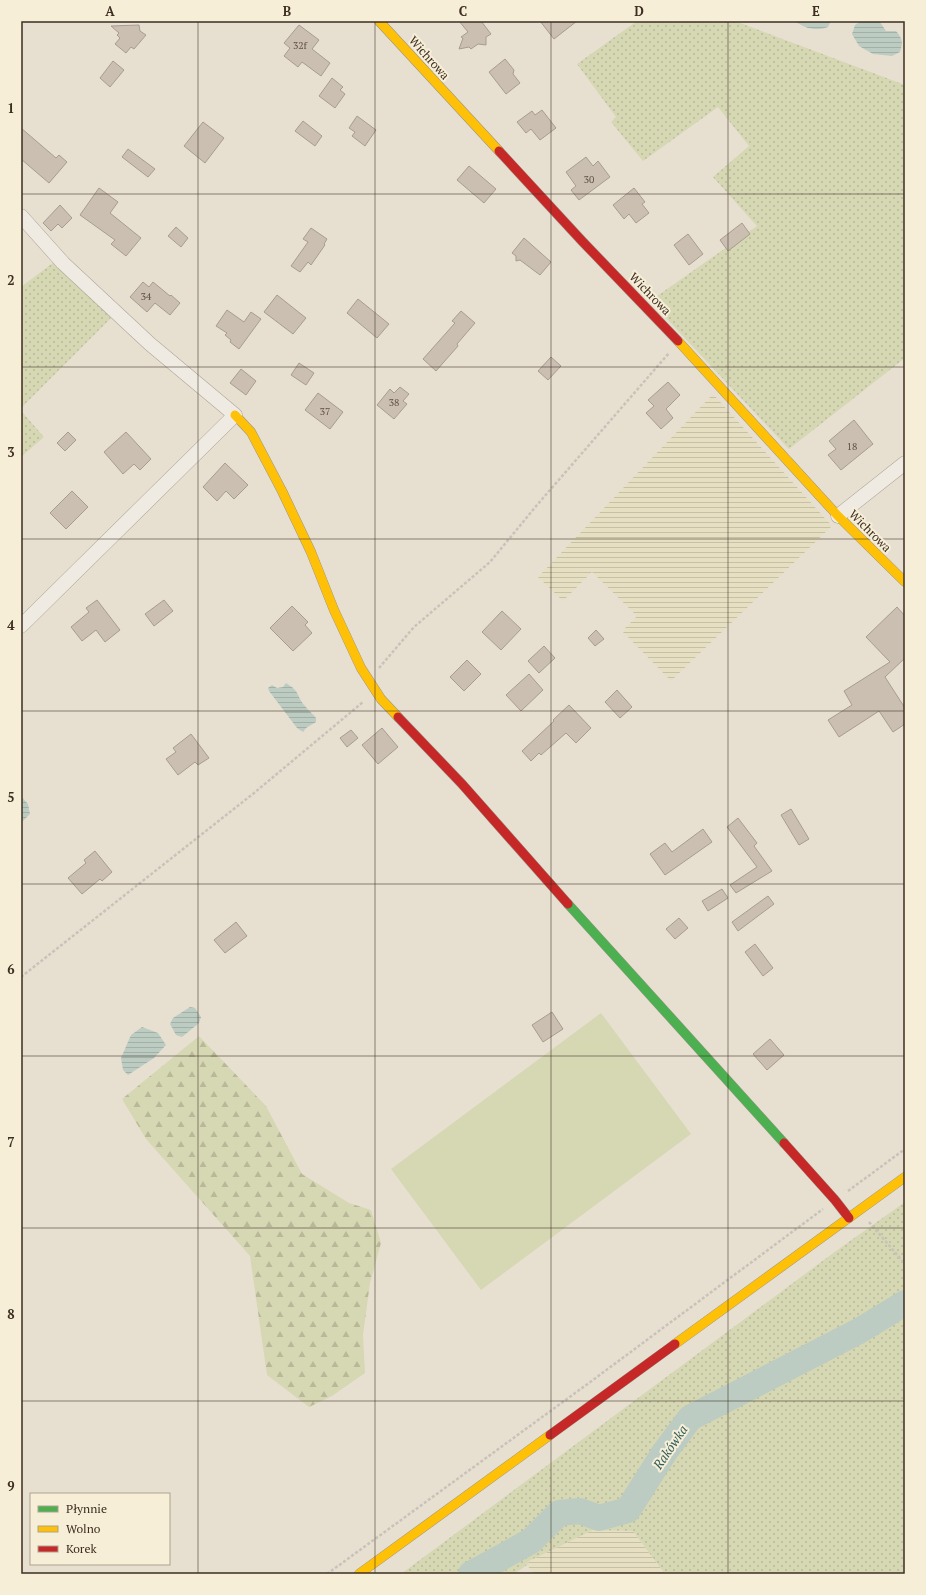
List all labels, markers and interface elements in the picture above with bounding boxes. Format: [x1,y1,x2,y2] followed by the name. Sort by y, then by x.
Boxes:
[105,2,115,20] text: A
[283,2,291,20] text: B
[459,2,467,20] text: C
[634,2,644,20] text: D
[812,2,820,20] text: E
[406,33,453,83] street label: Wichrowa
[293,39,308,52] house number: 32f
[7,99,15,117] text: 1
[584,173,594,186] house number: 30
[626,269,674,318] street label: Wichrowa
[7,271,15,289] text: 2
[141,290,152,303] house number: 34
[389,396,399,409] house number: 38
[320,405,330,418] house number: 37
[847,440,857,453] house number: 18
[7,443,15,461] text: 3
[846,506,895,555] street label: Wichrowa
[7,616,15,634] text: 4
[7,788,15,806] text: 5
[7,960,15,978] text: 6
[7,1133,15,1151] text: 7
[7,1305,15,1323] text: 8
[648,1421,691,1473] water label: Rakówka
[7,1477,15,1495] text: 9
[30,1493,170,1565] legend
[66,1501,107,1516] text: Płynnie
[66,1521,101,1536] text: Wolno
[66,1541,97,1556] text: Korek

